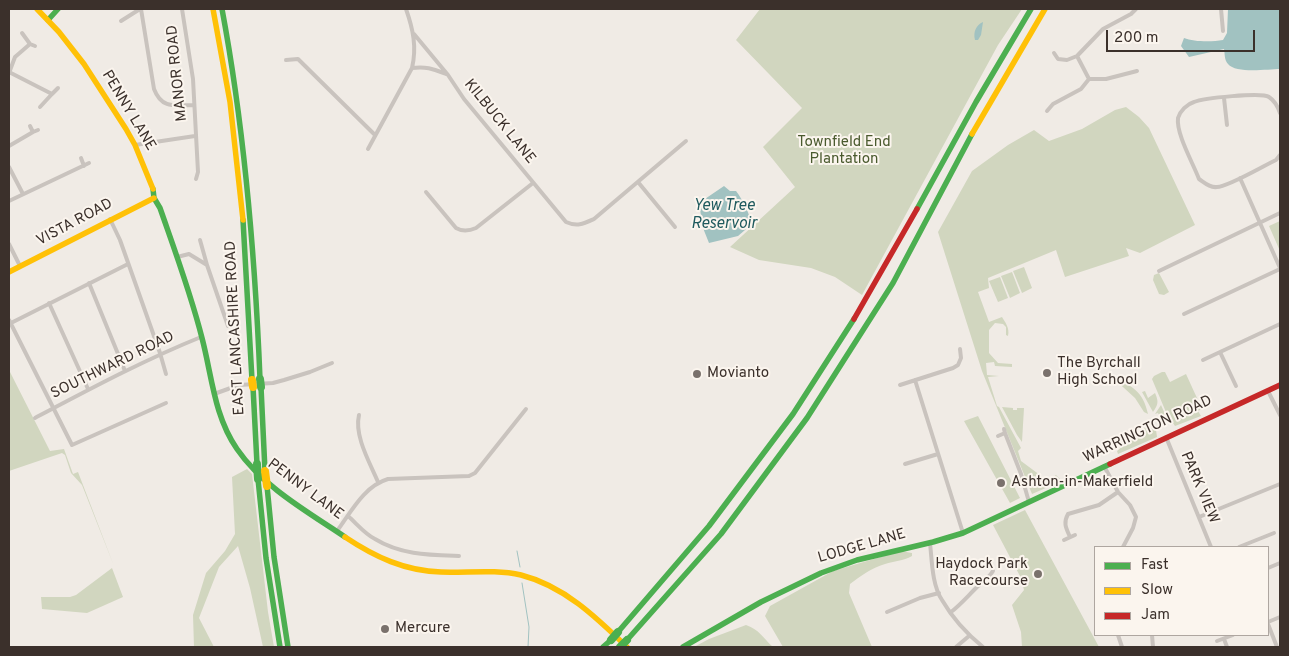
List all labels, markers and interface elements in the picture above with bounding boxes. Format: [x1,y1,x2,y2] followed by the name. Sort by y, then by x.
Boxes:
[1109,20,1258,52] scale bar
[164,24,192,122] street label: MANOR ROAD
[1114,29,1159,48] text: 200 m
[97,68,159,154] street label: PENNY LANE
[459,76,539,168] street label: KILBUCK LANE
[797,134,891,169] park label: Townfield End Plantation
[34,195,116,251] street label: VISTA ROAD
[691,197,757,235] water label: Yew Tree Reservoir
[222,240,250,416] street label: EAST LANCASHIRE ROAD
[48,328,178,404] street label: SOUTHWARD ROAD
[1057,355,1141,390] place label: The Byrchall High School
[707,365,769,383] place label: Movianto
[1041,367,1053,379] marker: The Byrchall High School
[691,368,703,380] marker: Movianto
[1081,392,1215,468] street label: WARRINGTON ROAD
[1176,449,1222,527] street label: PARK VIEW
[263,456,347,524] street label: PENNY LANE
[1011,474,1153,492] place label: Ashton-in-Makerfield
[995,477,1007,489] marker: Ashton-in-Makerfield
[816,526,908,568] street label: LODGE LANE
[1094,546,1269,636] legend
[935,556,1028,591] place label: Haydock Park Racecourse
[1141,556,1169,575] text: Fast
[1032,568,1044,580] marker: Haydock Park Racecourse
[1141,581,1173,600] text: Slow
[1141,606,1170,625] text: Jam
[395,620,450,638] place label: Mercure
[379,623,391,635] marker: Mercure

